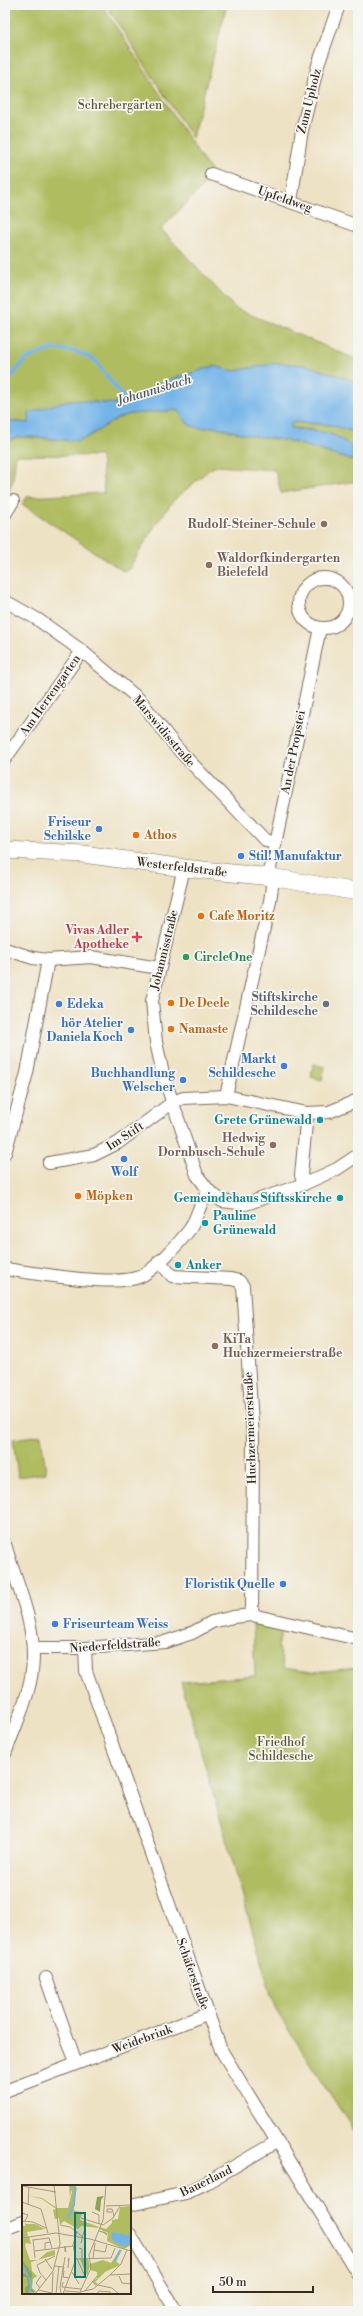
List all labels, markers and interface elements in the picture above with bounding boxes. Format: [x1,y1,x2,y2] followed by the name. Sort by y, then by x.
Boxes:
[294,67,325,135] street label: Zum Upholz
[78,98,162,113] park label: Schrebergärten
[256,183,315,216] street label: Upfeldweg
[113,371,194,409] water label: Johannisbach
[188,517,317,532] place label: Rudolf-Steiner-Schule
[319,519,329,529] marker: Rudolf-Steiner-Schule
[216,551,341,580] place label: Waldorfkindergarten Bielefeld
[204,560,214,570] marker: Waldorfkindergarten Bielefeld
[16,652,84,740] street label: Am Herrengarten
[129,692,198,770] street label: Marswidisstraße
[278,709,309,796] street label: An der Propstei
[44,815,92,844] place label: Friseur Schilske
[94,824,104,834] marker: Friseur Schilske
[143,828,177,843] place label: Athos
[131,830,141,840] marker: Athos
[249,849,342,864] place label: Stil! Manufaktur
[236,851,246,861] marker: Stil! Manufaktur
[135,854,228,881] street label: Westerfeldstraße
[147,908,182,993] street label: Johannisstraße
[209,909,275,924] place label: Cafe Moritz
[196,911,206,921] marker: Cafe Moritz
[65,923,130,952] place label: Vivas Adler Apotheke
[132,932,142,942] marker: Vivas Adler Apotheke
[194,950,253,965] place label: CircleOne
[181,952,191,962] marker: CircleOne
[251,990,319,1019] place label: Stiftskirche Schildesche
[179,996,230,1011] place label: De Deele
[67,997,104,1012] place label: Edeka
[166,998,176,1008] marker: De Deele
[54,999,64,1009] marker: Edeka
[321,999,331,1009] marker: Stiftskirche Schildesche
[47,1016,124,1045] place label: hör Atelier Daniela Koch
[179,1022,229,1037] place label: Namaste
[166,1024,176,1034] marker: Namaste
[126,1025,136,1035] marker: hör Atelier Daniela Koch
[209,1052,277,1081] place label: Markt Schildesche
[279,1061,289,1071] marker: Markt Schildesche
[91,1066,176,1095] place label: Buchhandlung Welscher
[178,1075,188,1085] marker: Buchhandlung Welscher
[214,1113,312,1128] place label: Grete Grünewald
[315,1115,325,1125] marker: Grete Grünewald
[104,1118,147,1154] street label: Im Stift
[158,1131,266,1160] place label: Hedwig Dornbusch-Schule
[268,1140,278,1150] marker: Hedwig Dornbusch-Schule
[119,1154,129,1164] marker: Wolf
[110,1165,139,1180] place label: Wolf
[86,1189,133,1204] place label: Möpken
[73,1191,83,1201] marker: Möpken
[174,1191,333,1206] place label: Gemeindehaus Stiftsskirche
[335,1193,345,1203] marker: Gemeindehaus Stiftsskirche
[213,1209,277,1238] place label: Pauline Grünewald
[200,1218,210,1228] marker: Pauline Grünewald
[185,1258,222,1273] place label: Anker
[173,1260,183,1270] marker: Anker
[223,1332,343,1361] place label: KiTa Huchzermeierstraße
[210,1341,220,1351] marker: KiTa Huchzermeierstraße
[241,1372,260,1484] street label: Huchzermeierstraße
[185,1577,276,1592] place label: Floristik Quelle
[278,1579,288,1589] marker: Floristik Quelle
[63,1617,168,1632] place label: Friseurteam Weiss
[50,1619,60,1629] marker: Friseurteam Weiss
[69,1635,161,1656] street label: Niederfeldstraße
[249,1735,313,1764] park label: Friedhof Schildesche
[173,1936,212,2012] street label: Schäferstraße
[109,2021,175,2058] street label: Weidebrink
[177,2162,235,2201] street label: Bauerland
[22,2185,131,2294] inset map
[213,2268,313,2294] scale bar
[219,2275,247,2290] text: 50 m

